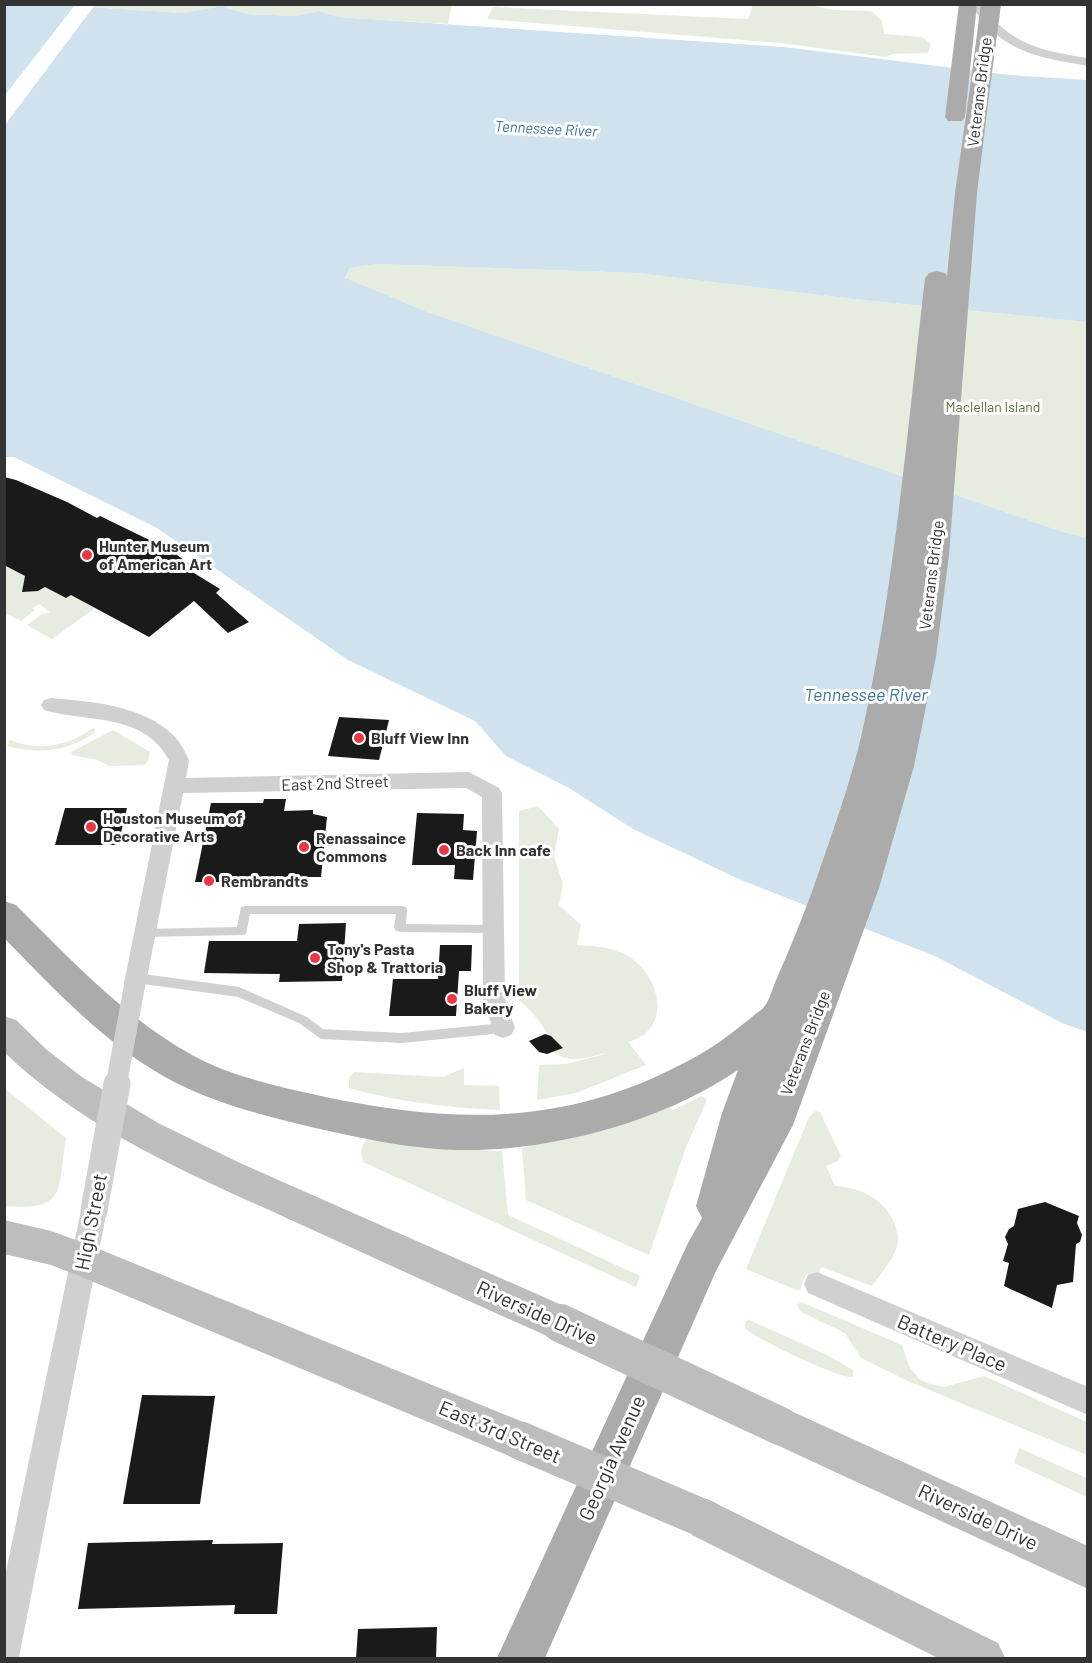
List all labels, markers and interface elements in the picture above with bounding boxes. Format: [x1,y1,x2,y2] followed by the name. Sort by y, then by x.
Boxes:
[962,36,995,148] street label: Veterans Bridge
[494,116,599,140] water label: Tennessee River
[946,398,1040,415] park label: Maclellan Island
[914,519,947,631] street label: Veterans Bridge
[99,536,212,573] place label: Hunter Museum of American Art
[80,548,94,562] marker: Hunter Museum of American Art
[804,683,928,705] water label: Tennessee River
[371,728,469,747] place label: Bluff View Inn
[352,731,366,745] marker: Bluff View Inn
[281,771,389,794] street label: East 2nd Street
[103,808,243,845] place label: Houston Museum of Decorative Arts
[84,820,98,834] marker: Houston Museum of Decorative Arts
[316,828,406,865] place label: Renassaince Commons
[297,840,311,854] marker: Renassaince Commons
[456,840,551,859] place label: Back Inn cafe
[437,843,451,857] marker: Back Inn cafe
[221,871,308,890] place label: Rembrandts
[202,874,216,888] marker: Rembrandts
[327,939,443,976] place label: Tony's Pasta Shop & Trattoria
[308,951,322,965] marker: Tony's Pasta Shop & Trattoria
[464,980,537,1017] place label: Bluff View Bakery
[776,988,833,1098] street label: Veterans Bridge
[445,992,459,1006] marker: Bluff View Bakery
[69,1171,111,1272] street label: High Street
[473,1275,601,1349] street label: Riverside Drive
[894,1308,1011,1376] street label: Battery Place
[573,1391,649,1524] street label: Georgia Avenue
[436,1395,565,1468] street label: East 3rd Street
[915,1478,1042,1554] street label: Riverside Drive

